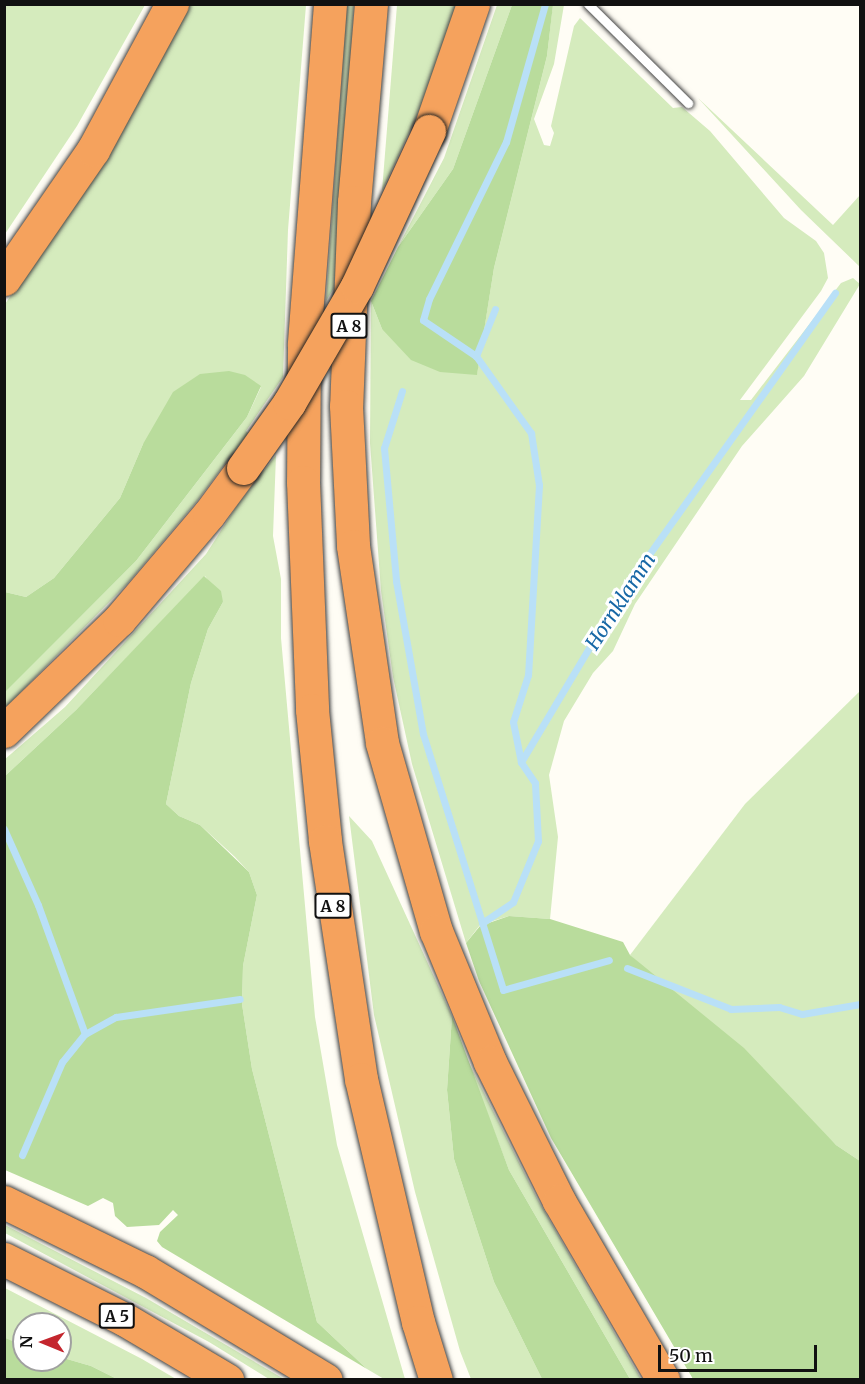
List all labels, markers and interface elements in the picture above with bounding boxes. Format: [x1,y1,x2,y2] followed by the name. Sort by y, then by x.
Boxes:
[330,313,368,339] road number: A 8
[580,548,660,654] water label: Hornklamm
[314,893,352,919] road number: A 8
[98,1303,136,1329] road number: A 5
[12,1312,72,1372] north arrow
[661,1333,820,1371] scale bar
[16,1335,36,1348] text: N
[669,1344,713,1367] text: 50 m

